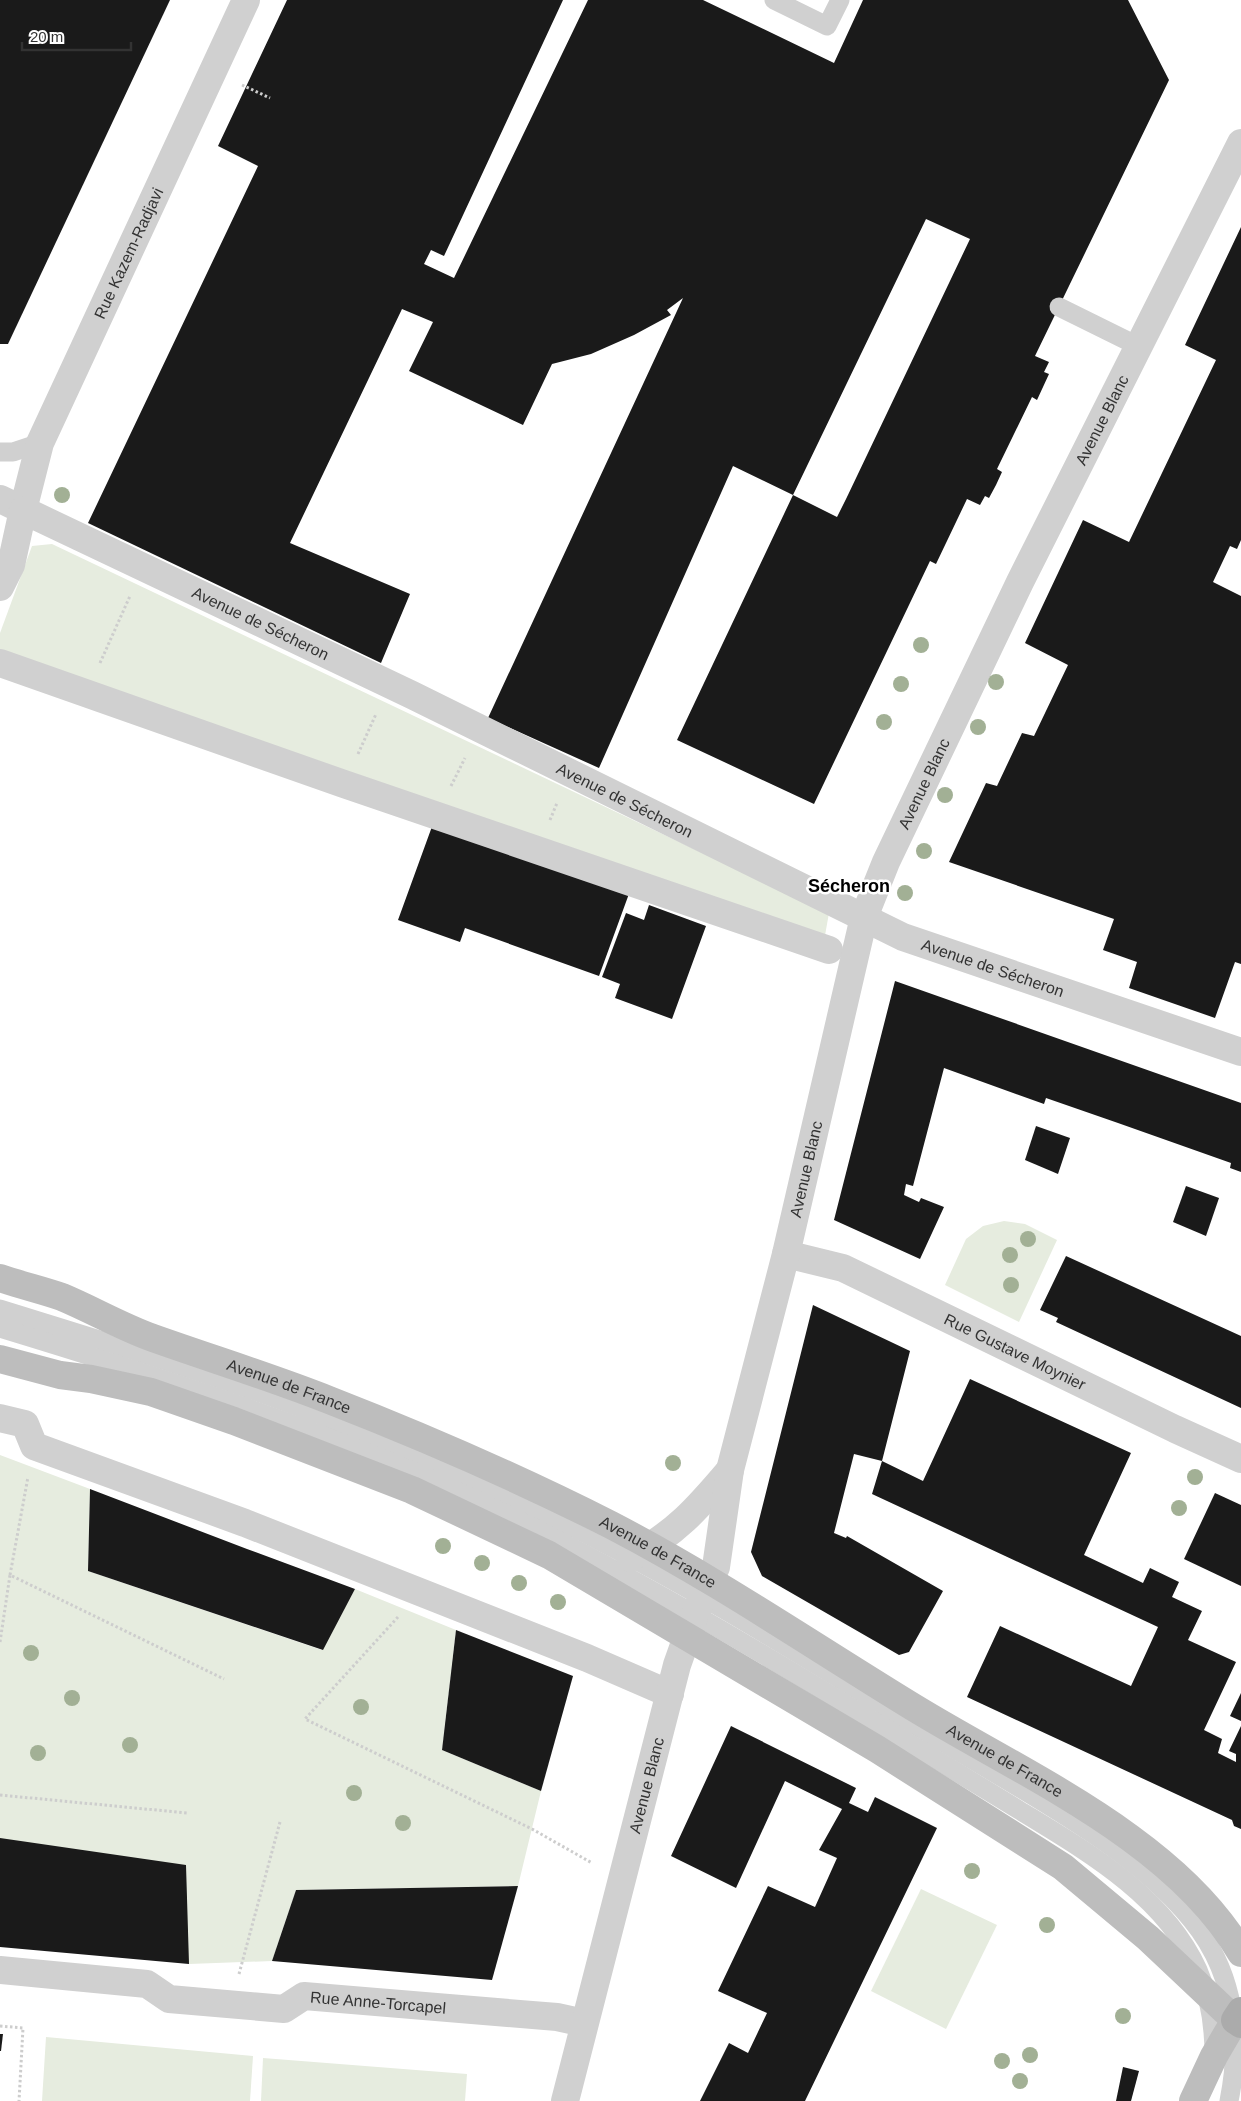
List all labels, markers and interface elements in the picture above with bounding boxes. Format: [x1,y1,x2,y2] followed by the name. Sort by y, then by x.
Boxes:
[22,20,131,52] scale bar
[30,28,63,45] text: 20 m
[91,185,166,321] street label: Rue Kazem-Radjavi
[1072,372,1131,468] street label: Avenue Blanc
[190,583,332,663] street label: Avenue de Sécheron
[895,735,952,832] street label: Avenue Blanc
[554,759,696,841] street label: Avenue de Sécheron
[808,876,890,896] district label: Sécheron
[920,936,1066,1000] street label: Avenue de Sécheron
[786,1119,825,1219] street label: Avenue Blanc
[942,1310,1089,1393] street label: Rue Gustave Moynier
[225,1356,354,1416] street label: Avenue de France
[597,1512,719,1591] street label: Avenue de France
[944,1721,1066,1800] street label: Avenue de France
[626,1735,667,1835] street label: Avenue Blanc
[310,1988,447,2016] street label: Rue Anne-Torcapel

